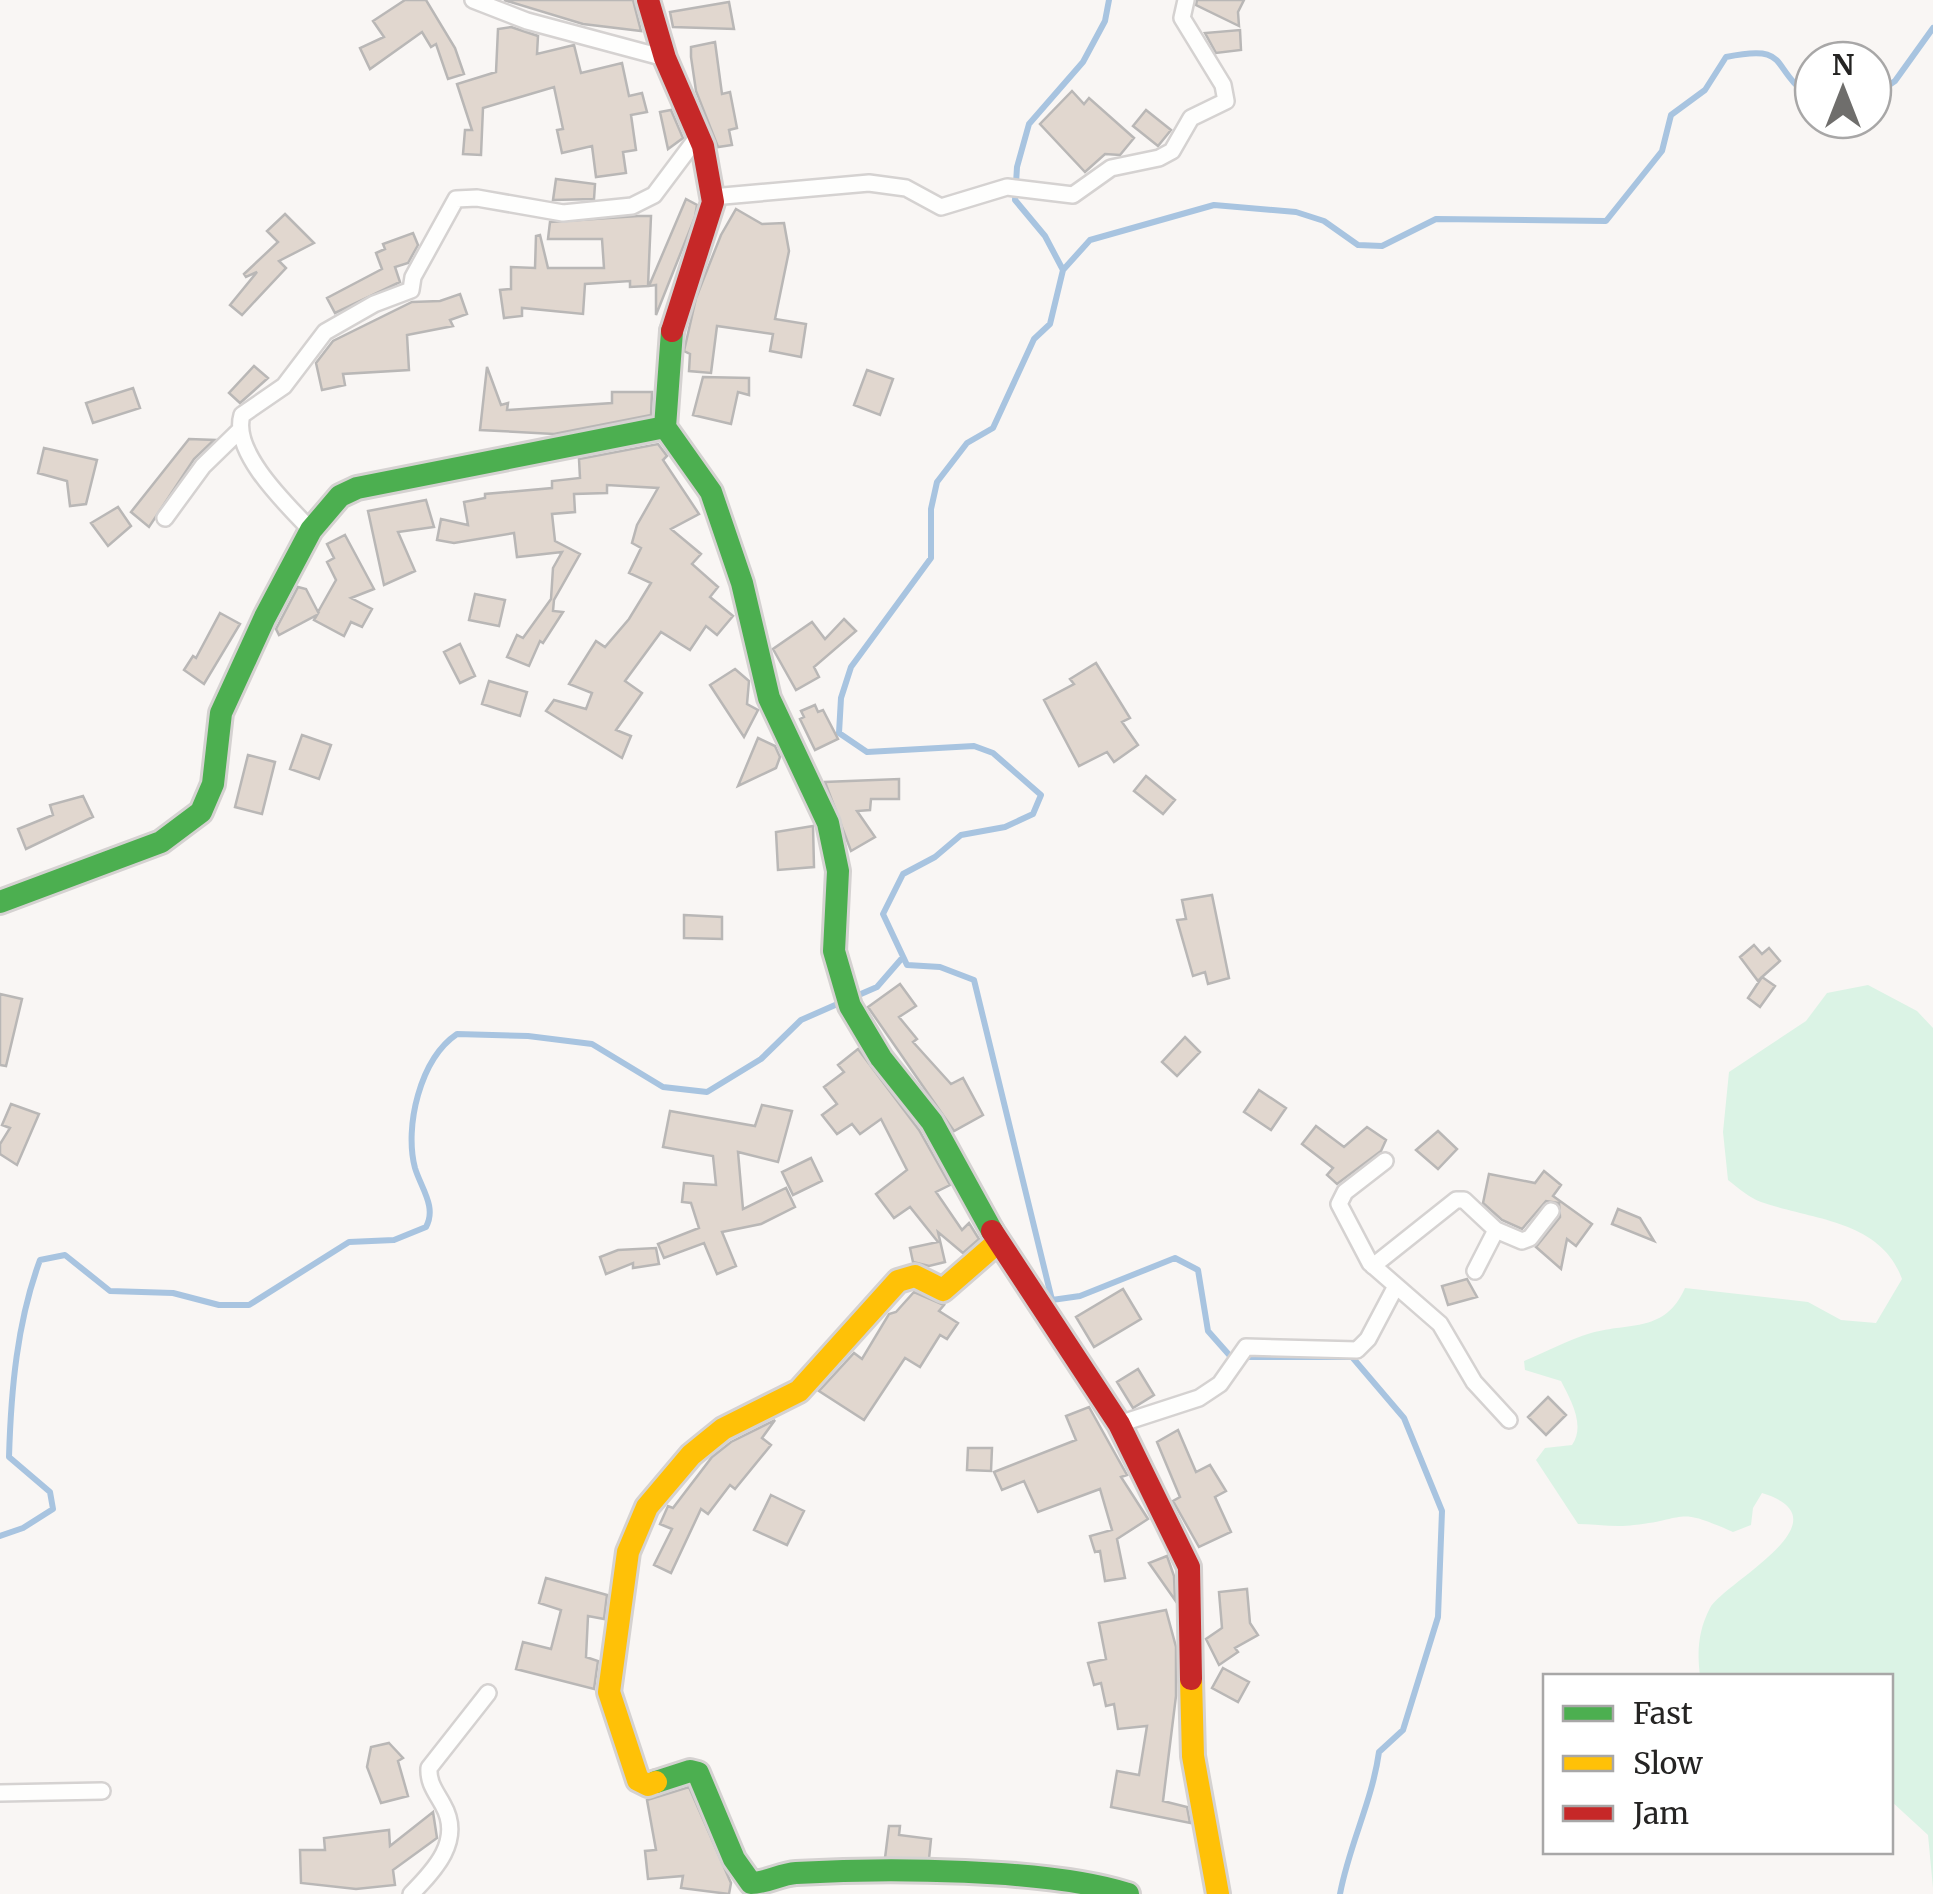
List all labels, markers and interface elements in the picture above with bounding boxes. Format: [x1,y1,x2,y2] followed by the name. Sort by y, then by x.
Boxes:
[1793,40,1893,140] north arrow
[1832,47,1854,83] text: N
[1543,1674,1893,1854] legend
[1633,1694,1693,1732] text: Fast
[1633,1744,1703,1782] text: Slow
[1632,1794,1689,1832] text: Jam

